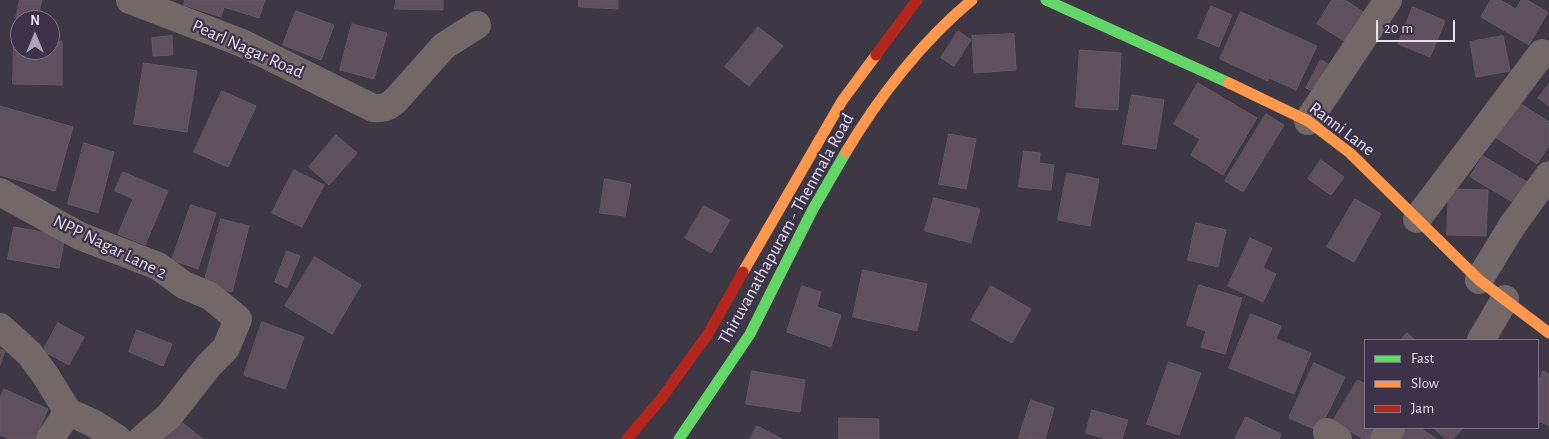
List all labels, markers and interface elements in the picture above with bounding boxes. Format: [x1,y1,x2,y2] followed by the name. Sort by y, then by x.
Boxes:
[10,10,60,60] north arrow
[1379,10,1458,42] scale bar
[30,14,40,28] text: N
[189,15,307,83] street label: Pearl Nagar Road
[1384,21,1413,36] text: 20 m
[1305,97,1379,161] street label: Ranni Lane
[713,110,859,348] street label: Thiruvanathapuram - Thenmala Road
[50,210,170,284] street label: NPP Nagar Lane 2
[1364,339,1539,429] legend
[1411,351,1434,366] text: Fast
[1411,376,1439,391] text: Slow
[1411,401,1434,416] text: Jam

